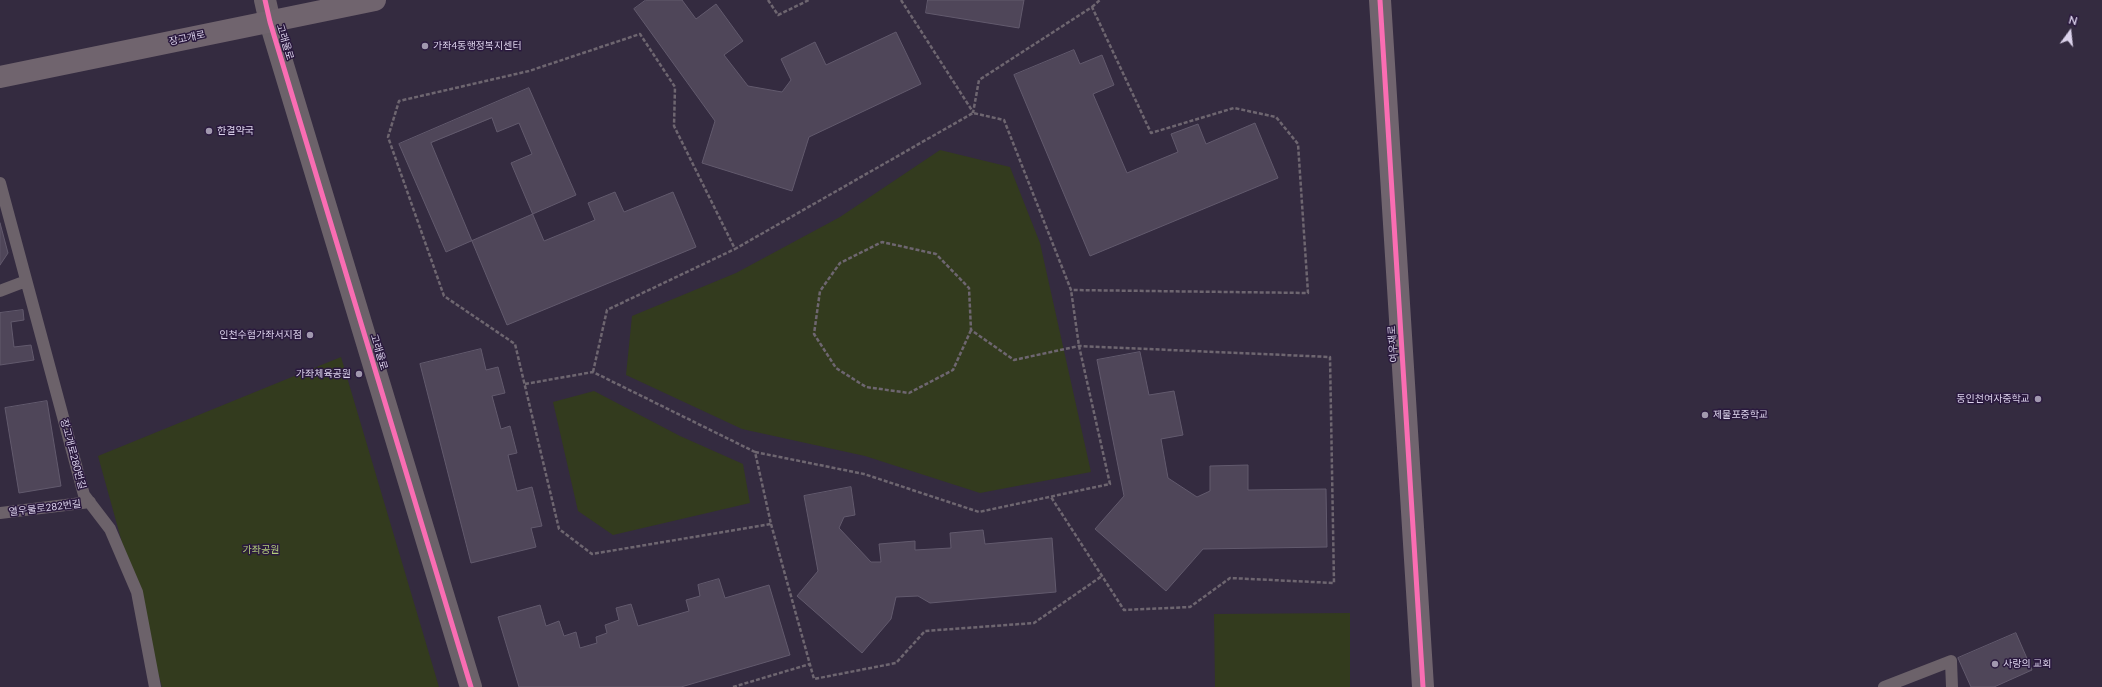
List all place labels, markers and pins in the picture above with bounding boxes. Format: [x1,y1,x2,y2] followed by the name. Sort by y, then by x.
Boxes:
[433,40,522,52] place label: 가좌4동행정복지센터
[420,41,430,51] marker: 가좌4동행정복지센터
[217,125,254,137] place label: 한결약국
[204,126,214,136] marker: 한결약국
[219,329,302,341] place label: 인천수협가좌서지점
[305,330,315,340] marker: 인천수협가좌서지점
[296,368,351,380] place label: 가좌체육공원
[354,369,364,379] marker: 가좌체육공원
[1956,393,2030,405] place label: 동인천여자중학교
[2033,394,2043,404] marker: 동인천여자중학교
[1713,409,1768,421] place label: 제물포중학교
[1700,410,1710,420] marker: 제물포중학교
[2003,658,2052,670] place label: 사랑의 교회
[1990,659,2000,669] marker: 사랑의 교회

